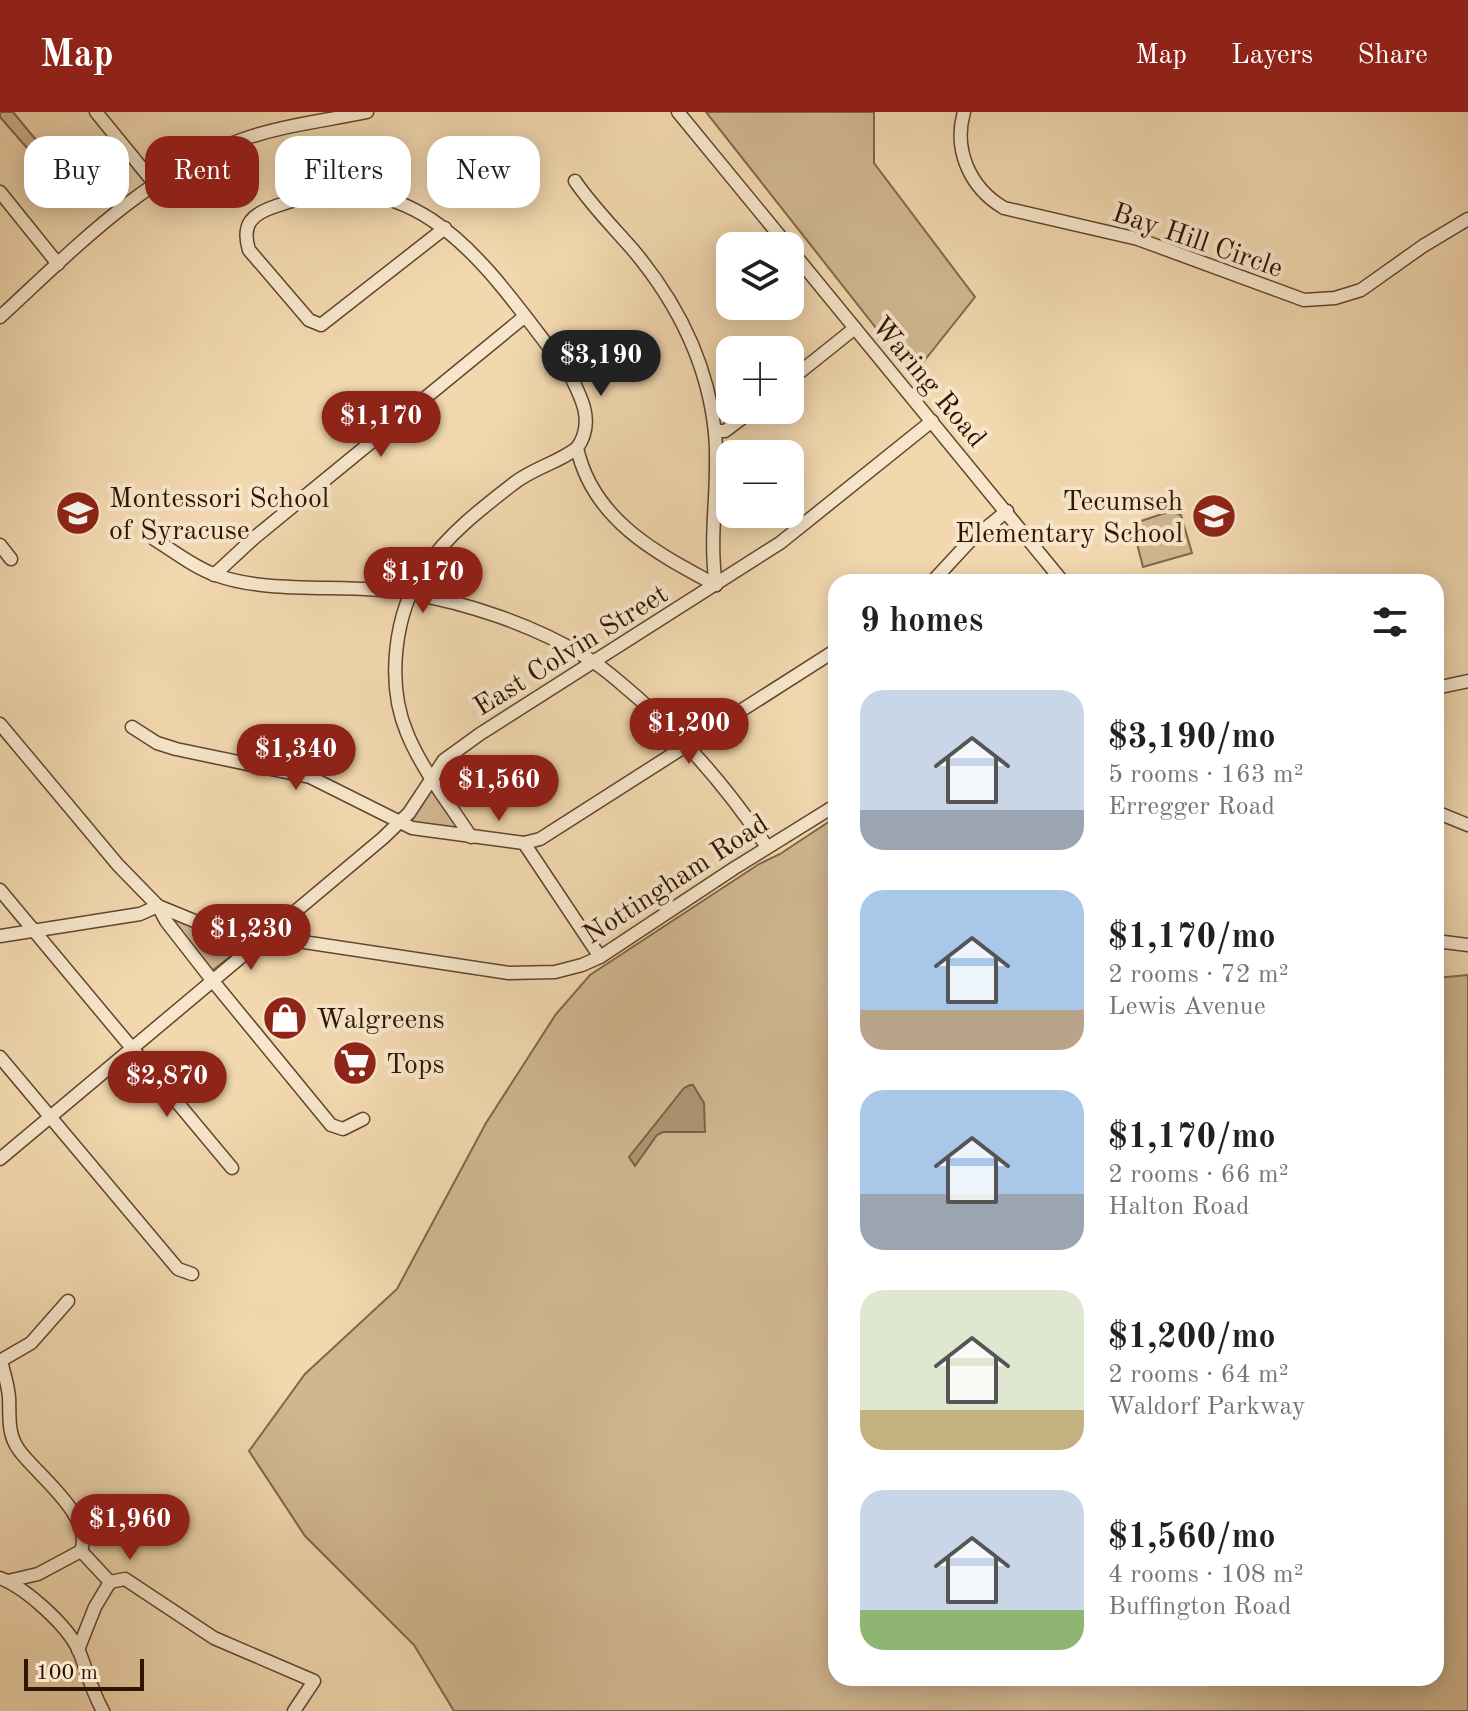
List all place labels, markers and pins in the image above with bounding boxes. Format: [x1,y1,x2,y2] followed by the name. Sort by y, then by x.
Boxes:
[536,330,666,398] pin: $3,190
[316,391,446,459] pin: $1,170
[109,486,329,546] place label: Montessori School of Syracuse
[54,489,102,537] school or university icon: Montessori School of Syracuse
[955,489,1183,549] place label: Tecumseh Elementary School
[1190,492,1238,540] school or university icon: Tecumseh Elementary School
[358,547,488,615] pin: $1,170
[624,698,754,766] pin: $1,200
[231,724,361,792] pin: $1,340
[434,755,564,823] pin: $1,560
[186,904,316,972] pin: $1,230
[261,994,309,1042] shop icon: Walgreens
[316,1007,445,1035] place label: Walgreens
[331,1039,379,1087] supermarket icon: Tops
[102,1051,232,1119] pin: $2,870
[386,1052,445,1080] place label: Tops
[65,1494,195,1562] pin: $1,960

